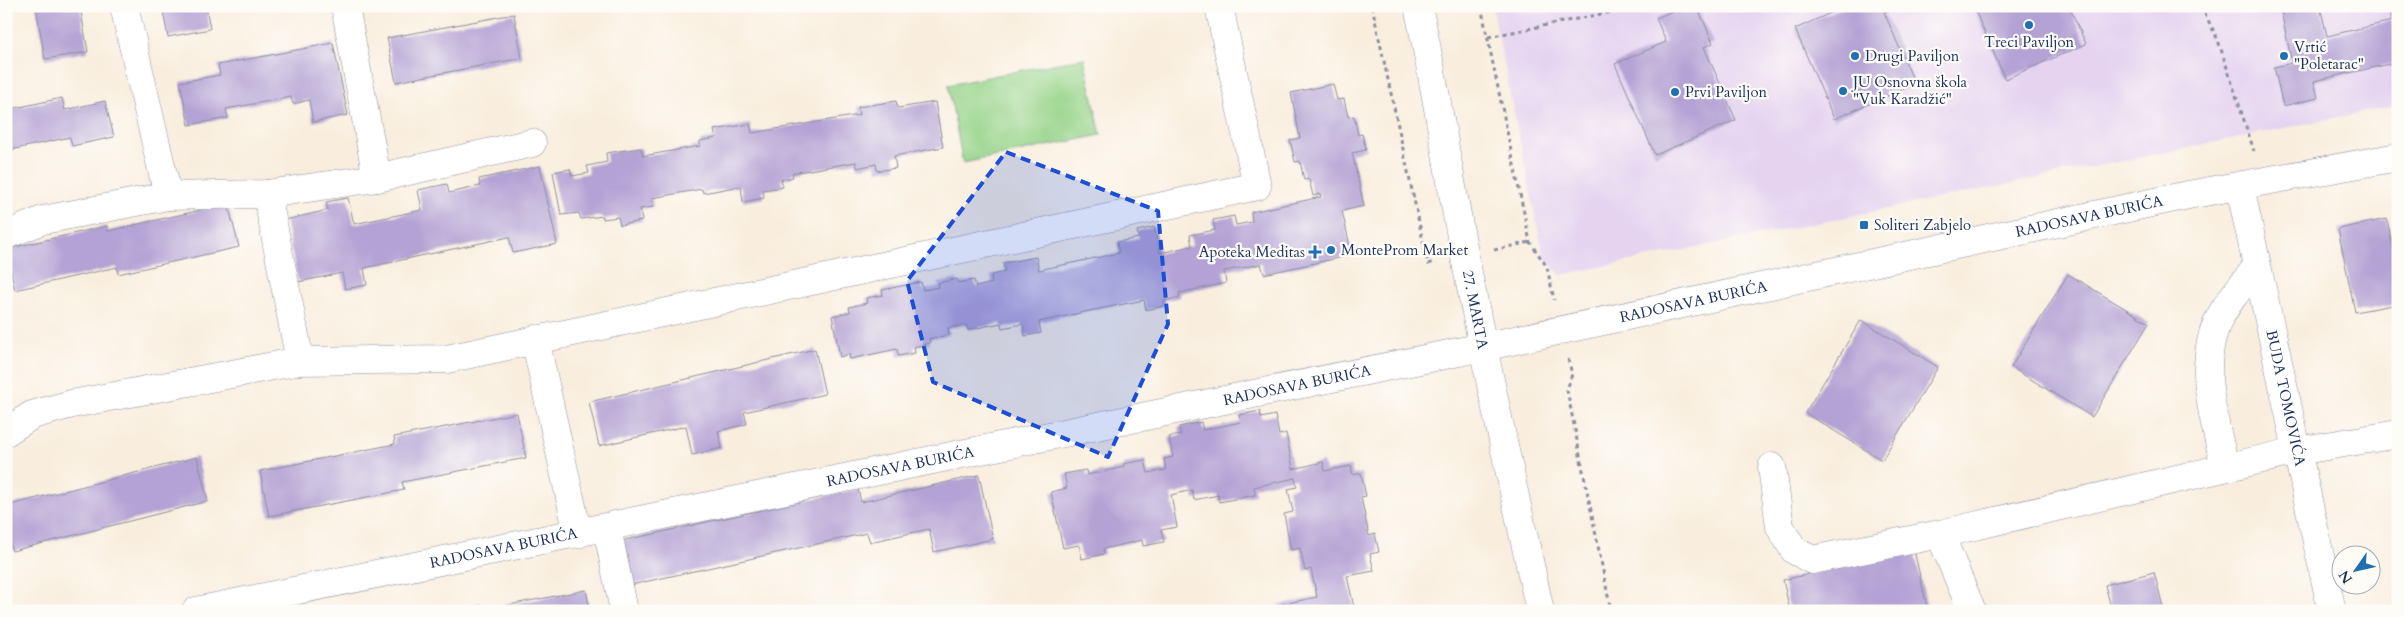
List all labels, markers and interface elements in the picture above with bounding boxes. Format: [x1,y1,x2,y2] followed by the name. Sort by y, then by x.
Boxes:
[2023,19,2035,31] marker: Treci Paviljon
[1984,32,2075,52] place label: Treci Paviljon
[2294,37,2364,74] place label: Vrtić "Poletarac"
[1865,46,1960,66] place label: Drugi Paviljon
[1849,50,1861,62] marker: Drugi Paviljon
[2278,50,2290,62] marker: Vrtić "Poletarac"
[1851,72,1968,109] place label: JU Osnovna škola "Vuk Karadžić"
[1685,82,1767,102] place label: Prvi Paviljon
[1837,85,1849,97] marker: JU Osnovna škola "Vuk Karadžić"
[1669,86,1681,98] marker: Prvi Paviljon
[2014,191,2165,242] street label: RADOSAVA BURIĆA
[1874,215,1971,235] place label: Soliteri Zabjelo
[1858,219,1870,231] marker: Soliteri Zabjelo
[1341,240,1468,260] place label: MonteProm Market
[1199,242,1305,262] place label: Apoteka Meditas
[1325,244,1337,256] marker: MonteProm Market
[1309,246,1321,258] marker: Apoteka Meditas
[1458,268,1493,351] street label: 27. MARTA
[1618,276,1769,327] street label: RADOSAVA BURIĆA
[2261,328,2310,468] street label: BUDA TOMOVIĆA
[1221,360,1373,410] street label: RADOSAVA BURIĆA
[825,442,976,491] street label: RADOSAVA BURIĆA
[428,523,580,573] street label: RADOSAVA BURIĆA
[2332,544,2382,594] north arrow
[2334,567,2357,587] text: N

